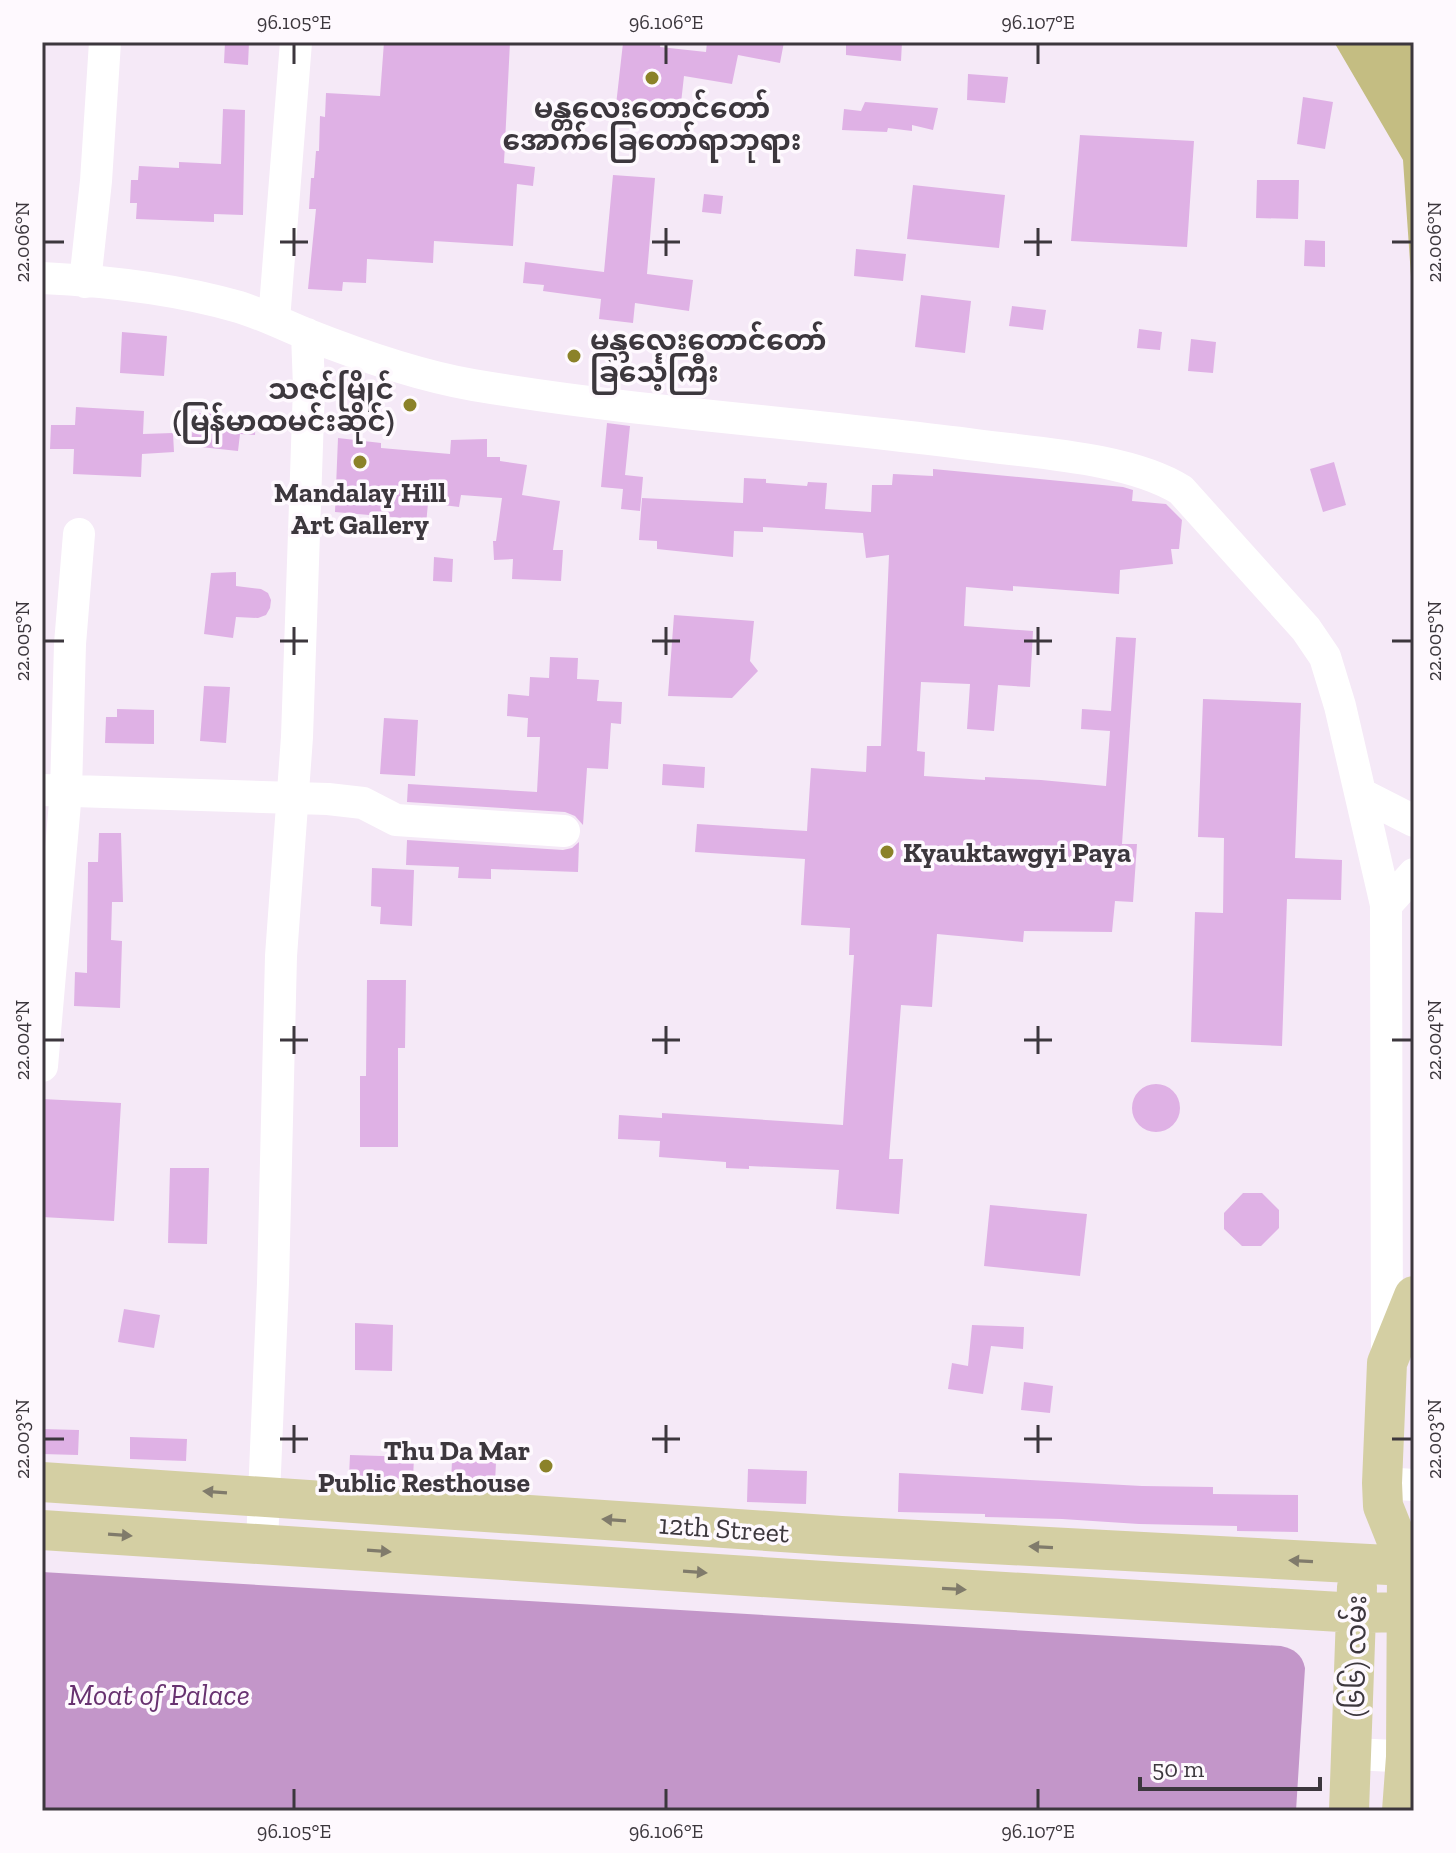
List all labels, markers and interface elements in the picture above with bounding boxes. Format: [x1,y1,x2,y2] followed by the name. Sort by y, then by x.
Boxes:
[257,10,331,34] text: 96.105°E
[629,10,703,34] text: 96.106°E
[1001,10,1075,34] text: 96.107°E
[643,69,661,87] marker: မန္တ‌လေးတောင်တော် အောက်ခြေတော်ရာဘုရား‌
[502,89,802,163] place label: မန္တ‌လေးတောင်တော် အောက်ခြေတော်ရာဘုရား‌
[10,201,34,282] text: 22.006°N
[1422,201,1446,282] text: 22.006°N
[590,321,826,395] place label: မန္တလေးတောင်တော် ‌ခြင်္သေ့ကြီး
[565,347,583,365] marker: မန္တလေးတောင်တော် ‌ခြင်္သေ့ကြီး
[173,370,394,444] place label: သဇင်မြိုင် (မြန်မာထမင်းဆိုင်)
[401,396,419,414] marker: သဇင်မြိုင် (မြန်မာထမင်းဆိုင်)
[351,453,369,471] marker: Mandalay Hill Art Gallery
[274,476,446,541] place label: Mandalay Hill Art Gallery
[10,601,34,681] text: 22.005°N
[1422,601,1446,681] text: 22.005°N
[903,836,1131,869] place label: Kyauktawgyi Paya
[878,843,896,861] marker: Kyauktawgyi Paya
[10,999,34,1080] text: 22.004°N
[1422,999,1446,1080] text: 22.004°N
[10,1399,34,1479] text: 22.003°N
[1422,1399,1446,1479] text: 22.003°N
[318,1434,530,1499] place label: Thu Da Mar Public Resthouse
[537,1457,555,1475] marker: Thu Da Mar Public Resthouse
[202,1485,227,1498] one-way arrow
[657,1507,791,1550] street label: 12th Street
[601,1513,626,1526] one-way arrow
[108,1528,133,1541] one-way arrow
[1028,1540,1053,1553] one-way arrow
[367,1545,392,1558] one-way arrow
[1288,1554,1313,1567] one-way arrow
[683,1566,708,1579] one-way arrow
[942,1583,967,1596] one-way arrow
[1336,1595,1373,1717] street label: (၆၆) လမ်း
[68,1677,250,1713] water label: Moat of Palace
[1140,1741,1320,1791] scale bar
[1152,1754,1205,1783] text: 50 m
[257,1819,331,1843] text: 96.105°E
[629,1819,703,1843] text: 96.106°E
[1001,1819,1075,1843] text: 96.107°E

